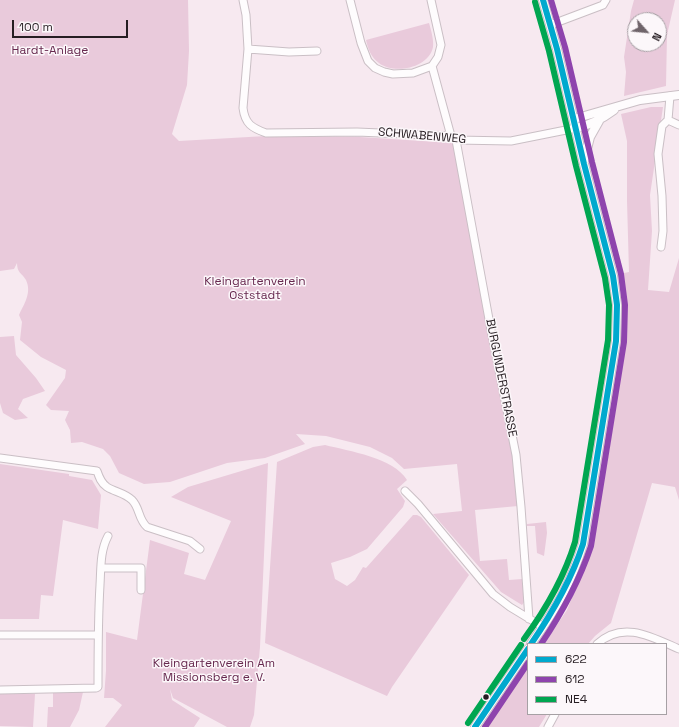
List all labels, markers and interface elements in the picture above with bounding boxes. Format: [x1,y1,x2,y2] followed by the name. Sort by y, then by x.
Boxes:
[14,12,130,38] scale bar
[627,12,667,52] north arrow
[19,19,53,35] text: 100 m
[649,31,665,43] text: N
[12,44,88,58] park label: Hardt-Anlage
[377,125,467,147] street label: SCHWABENWEG
[204,275,306,303] park label: Kleingartenverein Oststadt
[482,318,520,438] street label: BURGUNDERSTRASSE
[527,643,667,715] legend
[565,651,587,667] text: 622
[153,657,275,685] park label: Kleingartenverein Am Missionsberg e. V.
[565,671,585,687] text: 612
[565,691,587,707] text: NE4
[481,692,491,702] unlabelled marker

